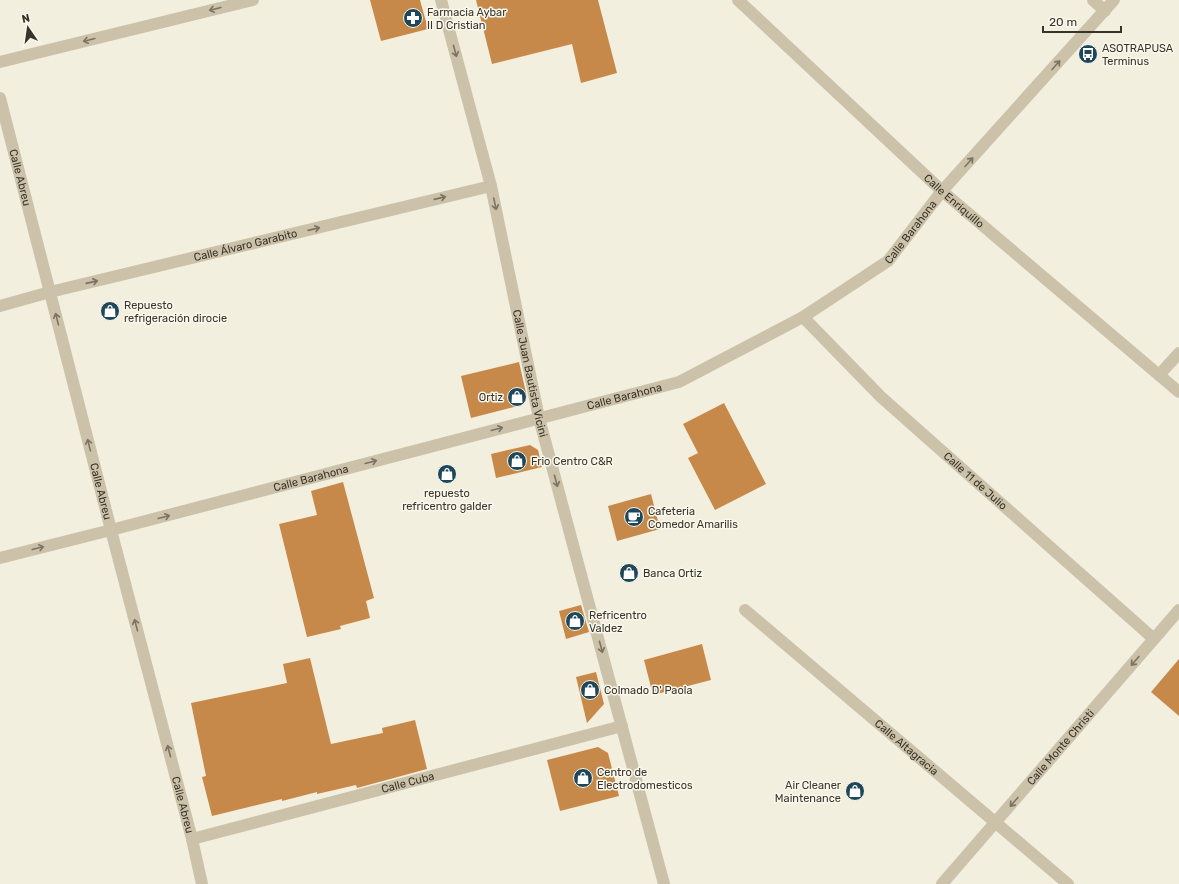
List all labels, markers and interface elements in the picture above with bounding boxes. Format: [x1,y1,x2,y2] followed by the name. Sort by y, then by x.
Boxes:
[209,6,222,14] one-way arrow
[427,6,507,32] place label: Farmacia Aybar II D Cristian
[402,7,424,29] pharmacy icon: Farmacia Aybar II D Cristian
[8,8,48,48] north arrow
[1043,8,1121,34] scale bar
[21,12,31,26] text: N
[1049,15,1077,29] text: 20 m
[83,37,96,44] one-way arrow
[1102,42,1174,68] place label: ASOTRAPUSA Terminus
[1077,43,1099,65] bus stop icon: ASOTRAPUSA Terminus
[452,44,459,57] one-way arrow
[1051,60,1060,71] one-way arrow
[6,148,33,207] street label: Calle Abreu
[964,157,973,167] one-way arrow
[921,171,986,231] street label: Calle Enriquillo
[433,194,446,202] one-way arrow
[492,197,500,210] one-way arrow
[882,198,940,267] street label: Calle Barahona
[307,224,320,232] one-way arrow
[193,227,299,264] street label: Calle Álvaro Garabito
[85,277,98,285] one-way arrow
[124,299,227,325] place label: Repuesto refrigeración dirocie
[99,300,121,322] shop icon: Repuesto refrigeración dirocie
[510,309,550,439] street label: Calle Juan Bautista Vicini
[53,313,61,326] one-way arrow
[586,381,663,413] street label: Calle Barahona
[506,386,528,408] shop icon: Ortiz
[479,391,503,404] place label: Ortiz
[490,425,503,433] one-way arrow
[85,439,93,452] one-way arrow
[506,450,528,472] shop icon: Frio Centro C&R
[941,450,1010,513] street label: Calle 11 de Julio
[531,455,613,468] place label: Frio Centro C&R
[364,458,377,466] one-way arrow
[87,462,114,521] street label: Calle Abreu
[272,462,350,494] street label: Calle Barahona
[436,463,458,485] shop icon: repuesto refricentro galder
[553,474,561,487] one-way arrow
[402,487,493,513] place label: repuesto refricentro galder
[648,505,738,531] place label: Cafeteria Comedor Amarilis
[623,506,645,528] cafe icon: Cafeteria Comedor Amarilis
[157,512,170,520] one-way arrow
[31,544,44,552] one-way arrow
[618,562,640,584] shop icon: Banca Ortiz
[643,567,703,580] place label: Banca Ortiz
[589,609,647,635] place label: Refricentro Valdez
[564,610,586,632] shop icon: Refricentro Valdez
[132,619,139,632] one-way arrow
[598,640,605,653] one-way arrow
[1130,655,1139,666] one-way arrow
[579,679,601,701] shop icon: Colmado D' Paola
[604,684,692,697] place label: Colmado D' Paola
[1024,707,1097,788] street label: Calle Monte Christi
[872,717,941,778] street label: Calle Altagracia
[165,745,172,758] one-way arrow
[597,766,693,792] place label: Centro de Electrodomesticos
[572,767,594,789] shop icon: Centro de Electrodomesticos
[380,770,436,796] street label: Calle Cuba
[169,775,196,835] street label: Calle Abreu
[775,779,842,805] place label: Air Cleaner Maintenance
[844,780,866,802] shop icon: Air Cleaner Maintenance
[1009,796,1018,807] one-way arrow

